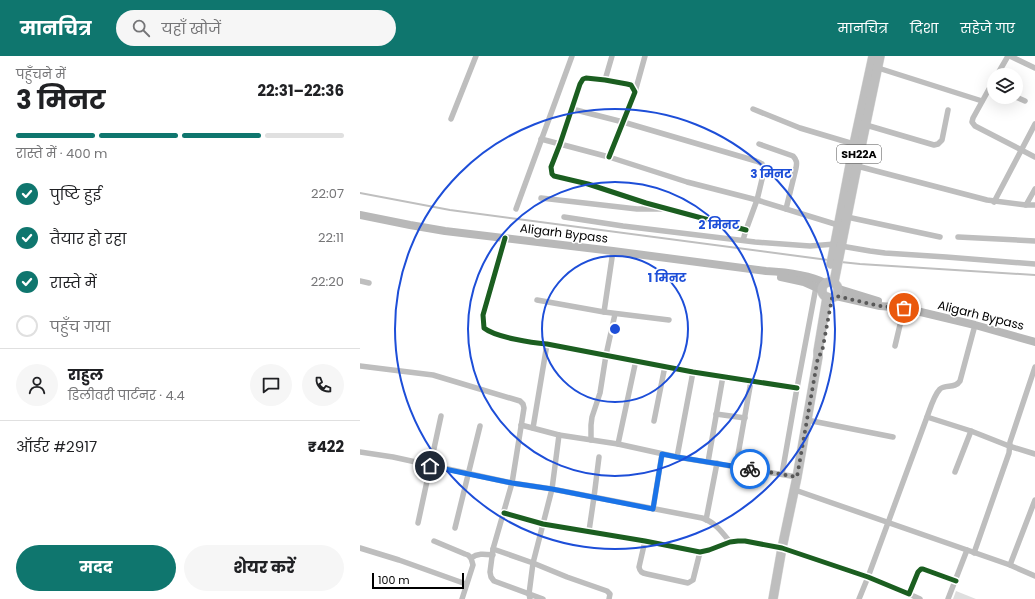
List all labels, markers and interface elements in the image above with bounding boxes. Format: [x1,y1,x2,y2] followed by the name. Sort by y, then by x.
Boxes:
[116,10,396,46] search box
[20,15,92,42] text: मानचित्र
[130,17,152,39] icon: search
[162,18,221,39] text: यहाँ खोजें
[838,18,888,38] text: मानचित्र
[910,18,938,38] text: दिशा
[960,18,1015,38] text: सहेजे गए
[16,65,66,84] text: पहुँचने में
[987,68,1023,104] map controls
[987,68,1023,104] button: layers
[257,80,344,101] text: 22:31–22:36
[16,82,106,118] text: 3 मिनट
[16,144,107,163] text: रास्ते में · 400 m
[837,145,881,163] road number: SH22A
[750,165,792,182] text: 3 मिनट
[16,183,38,205] icon: check
[50,184,101,205] text: पुष्टि हुई
[311,184,344,203] text: 22:07
[699,216,740,233] text: 2 मिनट
[519,219,609,247] street label: Aligarh Bypass
[16,227,38,249] icon: check
[50,228,126,249] text: तैयार हो रहा
[318,228,344,247] text: 22:11
[648,269,687,286] text: 1 मिनट
[16,271,38,293] icon: check
[50,272,97,293] text: रास्ते में
[311,272,344,291] text: 22:20
[887,291,921,325] pin
[936,296,1026,334] street label: Aligarh Bypass
[893,297,915,319] icon: bag
[50,316,110,337] text: पहुँच गया
[608,322,622,336] centre of rings
[16,364,58,406] button: person
[68,364,103,385] text: राहुल
[250,364,292,406] button: chat
[302,364,344,406] button: phone
[68,386,185,405] text: डिलीवरी पार्टनर · 4.4
[16,436,97,457] text: ऑर्डर #2917
[308,436,344,457] text: ₹422
[413,449,447,483] pin
[730,449,770,489] courier
[419,455,441,477] icon: home
[739,458,761,480] icon: bike
[16,545,176,591] button: मदद
[184,545,344,591] button: शेयर करें
[372,571,464,590] scale bar
[378,572,410,588] text: 100 m

